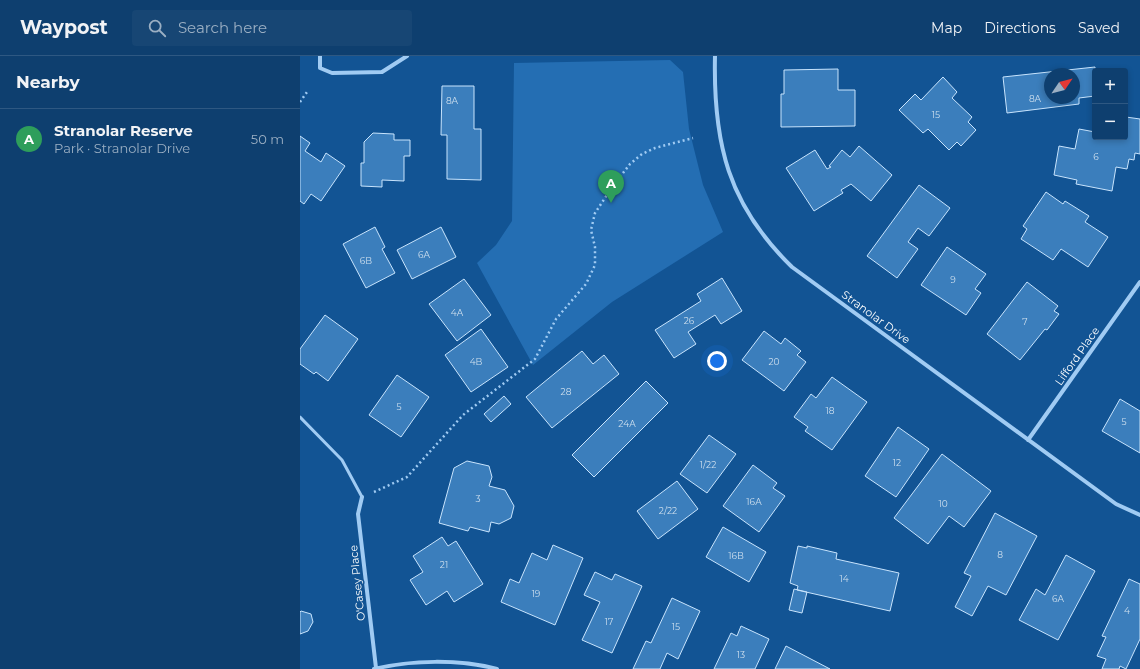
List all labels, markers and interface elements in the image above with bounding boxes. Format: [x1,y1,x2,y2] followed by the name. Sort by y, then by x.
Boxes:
[132,10,412,46] search box
[20,16,108,39] text: Waypost
[146,17,168,39] icon: search
[178,18,267,37] text: Search here
[931,19,962,37] text: Map
[984,19,1056,37] text: Directions
[1078,19,1120,37] text: Saved
[1044,68,1080,104] north arrow
[1092,68,1128,140] map controls
[1092,68,1128,104] button: +
[16,72,80,92] text: Nearby
[1029,93,1042,104] house number: 8A
[446,95,459,106] house number: 8A
[1092,104,1128,140] button: −
[932,109,940,120] house number: 15
[54,121,193,140] text: Stranolar Reserve
[24,131,34,147] text: A
[251,131,284,147] text: 50 m
[54,140,190,156] text: Park · Stranolar Drive
[1093,151,1099,162] house number: 6
[598,170,624,203] pin: A
[418,249,431,260] house number: 6A
[360,255,372,266] house number: 6B
[950,274,956,285] house number: 9
[839,287,913,347] street label: Stranolar Drive
[451,307,464,318] house number: 4A
[684,315,695,326] house number: 26
[1022,316,1028,327] house number: 7
[1052,324,1103,388] street label: Lifford Place
[707,351,727,371] your location
[470,356,483,367] house number: 4B
[768,356,780,367] house number: 20
[561,386,572,397] house number: 28
[396,401,402,412] house number: 5
[826,405,835,416] house number: 18
[1121,416,1127,427] house number: 5
[618,418,636,429] house number: 24A
[893,457,901,468] house number: 12
[700,459,716,470] house number: 1/22
[475,493,481,504] house number: 3
[746,496,762,507] house number: 16A
[938,498,948,509] house number: 10
[659,505,677,516] house number: 2/22
[346,544,368,622] street label: O'Casey Place
[997,549,1003,560] house number: 8
[728,550,744,561] house number: 16B
[440,559,448,570] house number: 21
[839,573,849,584] house number: 14
[532,588,541,599] house number: 19
[1052,593,1065,604] house number: 6A
[1124,605,1130,616] house number: 4
[605,616,613,627] house number: 17
[672,621,680,632] house number: 15
[737,649,745,660] house number: 13

